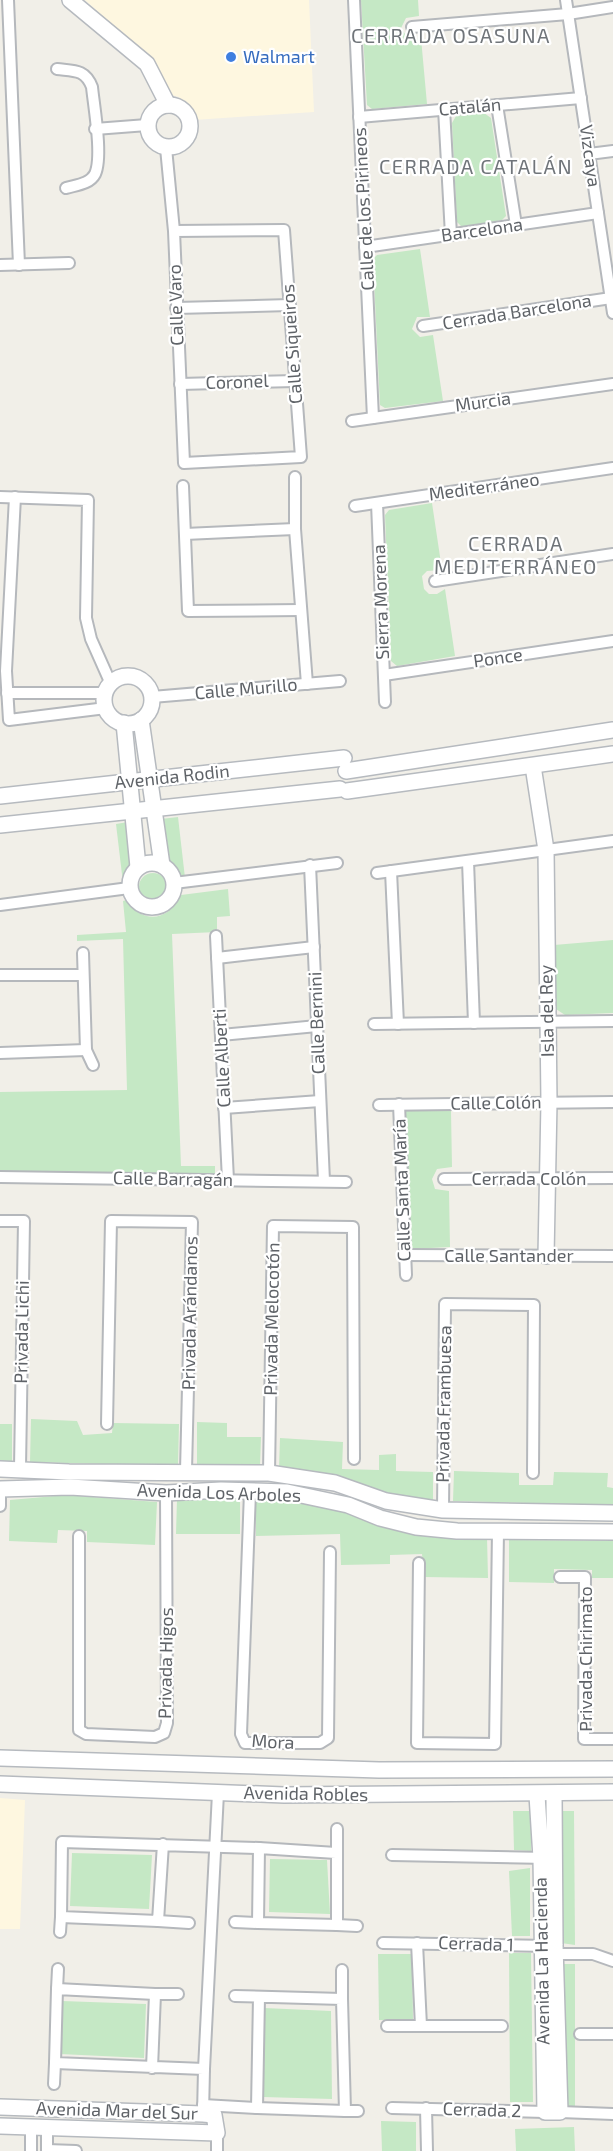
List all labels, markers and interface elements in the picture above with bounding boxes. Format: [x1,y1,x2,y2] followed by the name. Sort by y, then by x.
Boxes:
[351,23,551,47] district label: CERRADA OSASUNA
[243,45,315,67] place label: Walmart
[224,50,238,64] marker: Walmart
[438,92,502,120] street label: Catalán
[576,123,606,188] street label: Vizcaya
[348,127,378,291] street label: Calle de los Pirineos
[379,154,573,178] district label: CERRADA CATALÁN
[440,212,524,246] street label: Barcelona
[163,264,187,346] street label: Calle Varo
[276,283,306,405] street label: Calle Siqueiros
[441,288,593,334] street label: Cerrada Barcelona
[205,369,270,393] street label: Coronel
[454,386,512,416] street label: Murcia
[427,467,541,505] street label: Mediterráneo
[434,531,598,578] district label: CERRADA MEDITERRÁNEO
[367,544,393,660] street label: Sierra Morena
[472,643,524,671] street label: Ponce
[194,673,298,703] street label: Calle Murillo
[113,759,231,793] street label: Avenida Rodin
[534,964,558,1057] street label: Isla del Rey
[303,971,329,1075] street label: Calle Bernini
[207,1008,235,1108] street label: Calle Alberti
[450,1090,542,1114] street label: Calle Colón
[388,1118,414,1262] street label: Calle Santa María
[113,1166,233,1190] street label: Calle Barragán
[472,1167,586,1189] street label: Cerrada Colón
[177,1236,201,1390] street label: Privada Arándanos
[259,1242,283,1396] street label: Privada Melocotón
[444,1244,574,1266] street label: Calle Santander
[9,1280,33,1384] street label: Privada Lichi
[431,1325,455,1483] street label: Privada Frambuesa
[137,1478,302,1506] street label: Avenida Los Arboles
[574,1586,596,1732] street label: Privada Chirimato
[153,1607,177,1719] street label: Privada Higos
[251,1729,295,1753] street label: Mora
[243,1781,369,1805] street label: Avenida Robles
[529,1877,553,2045] street label: Avenida La Hacienda
[438,1931,514,1955] street label: Cerrada 1
[36,2096,198,2124] street label: Avenida Mar del Sur
[442,2097,522,2121] street label: Cerrada 2

